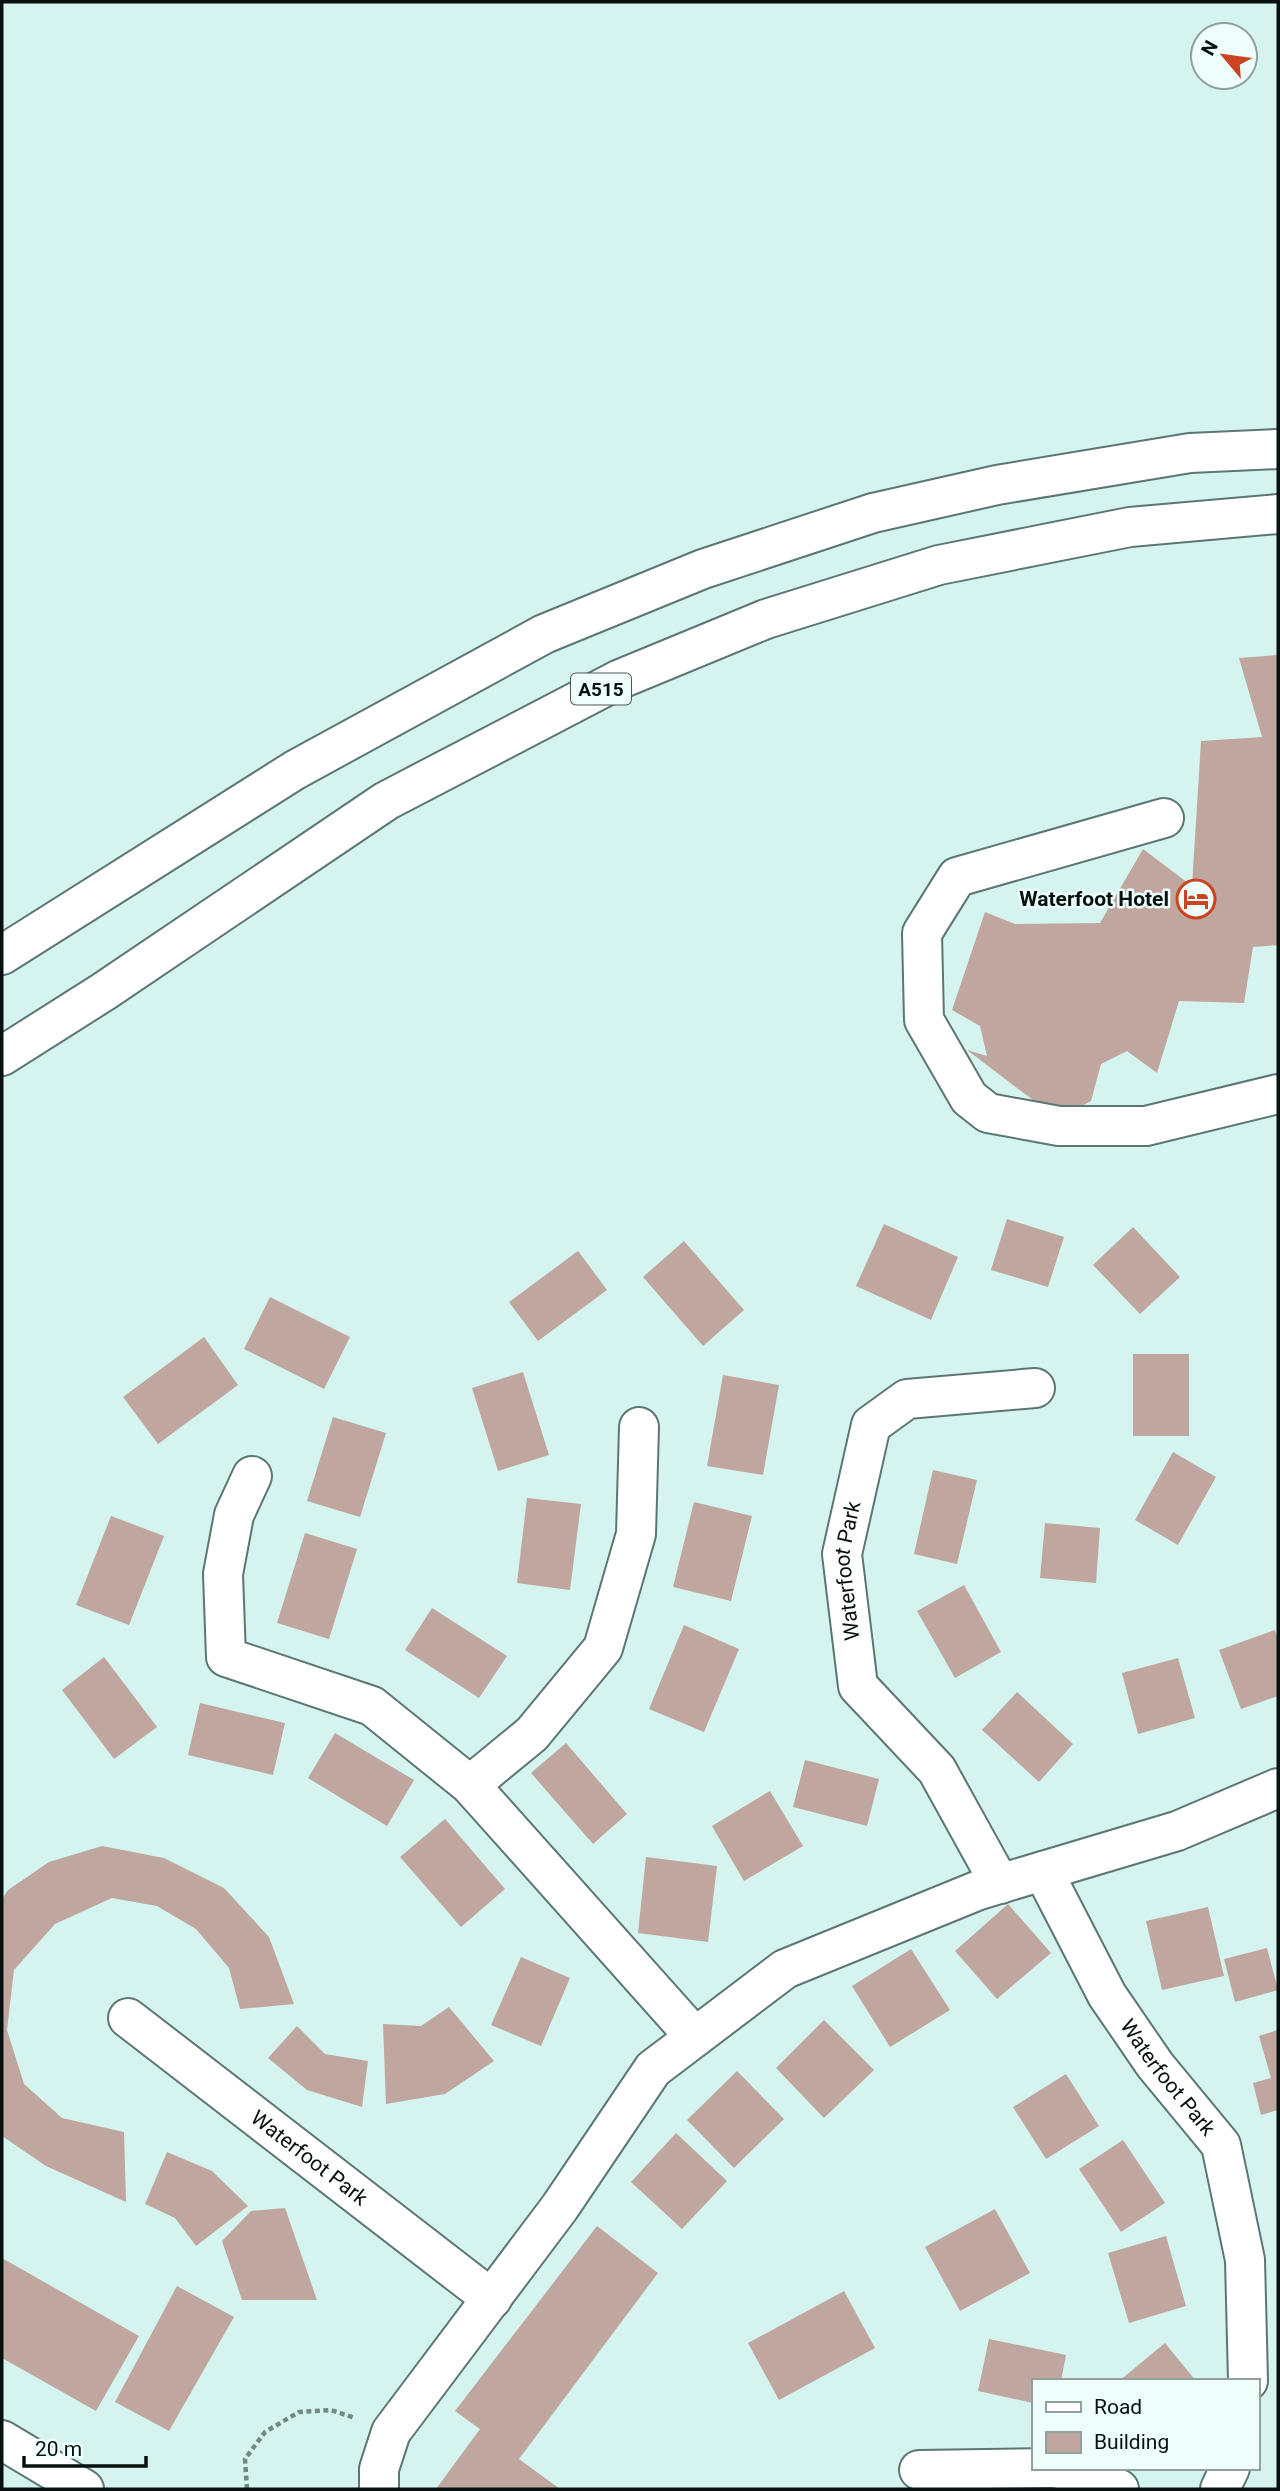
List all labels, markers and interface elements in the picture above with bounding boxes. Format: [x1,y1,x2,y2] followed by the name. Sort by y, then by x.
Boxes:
[1189,21,1259,91] north arrow
[1196,37,1223,59] text: N
[571,674,631,704] road number: A515
[1175,878,1217,920] hotel icon: Waterfoot Hotel
[1019,887,1169,911] place label: Waterfoot Hotel
[830,1498,866,1642] street label: Waterfoot Park
[1115,2015,1220,2141] street label: Waterfoot Park
[246,2105,373,2211] street label: Waterfoot Park
[1032,2379,1259,2470] legend
[1094,2395,1142,2419] text: Road
[24,2424,147,2468] scale bar
[1094,2430,1169,2454] text: Building
[35,2437,82,2461] text: 20 m

